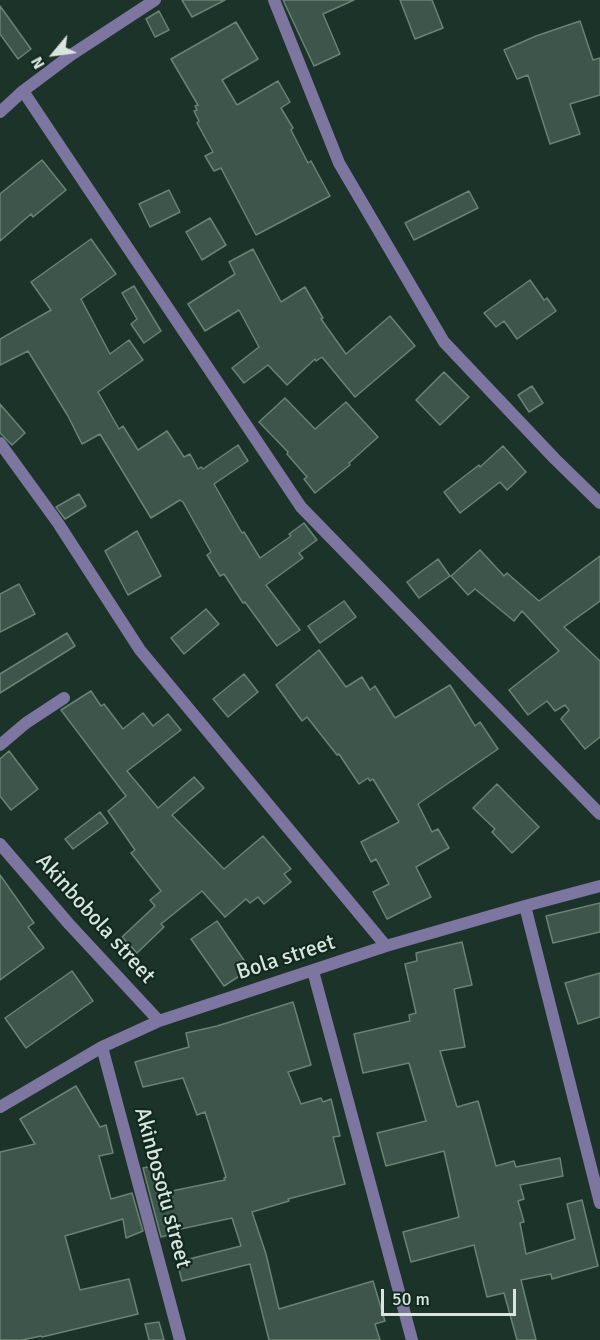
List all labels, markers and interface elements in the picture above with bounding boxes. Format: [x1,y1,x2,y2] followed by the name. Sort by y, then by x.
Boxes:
[24,24,84,84] north arrow
[27,53,50,72] text: N
[30,849,160,989] street label: Akinbobola street
[233,930,339,986] street label: Bola street
[128,1105,196,1271] street label: Akinbosotu street
[384,1277,519,1315] scale bar
[392,1288,430,1310] text: 50 m

